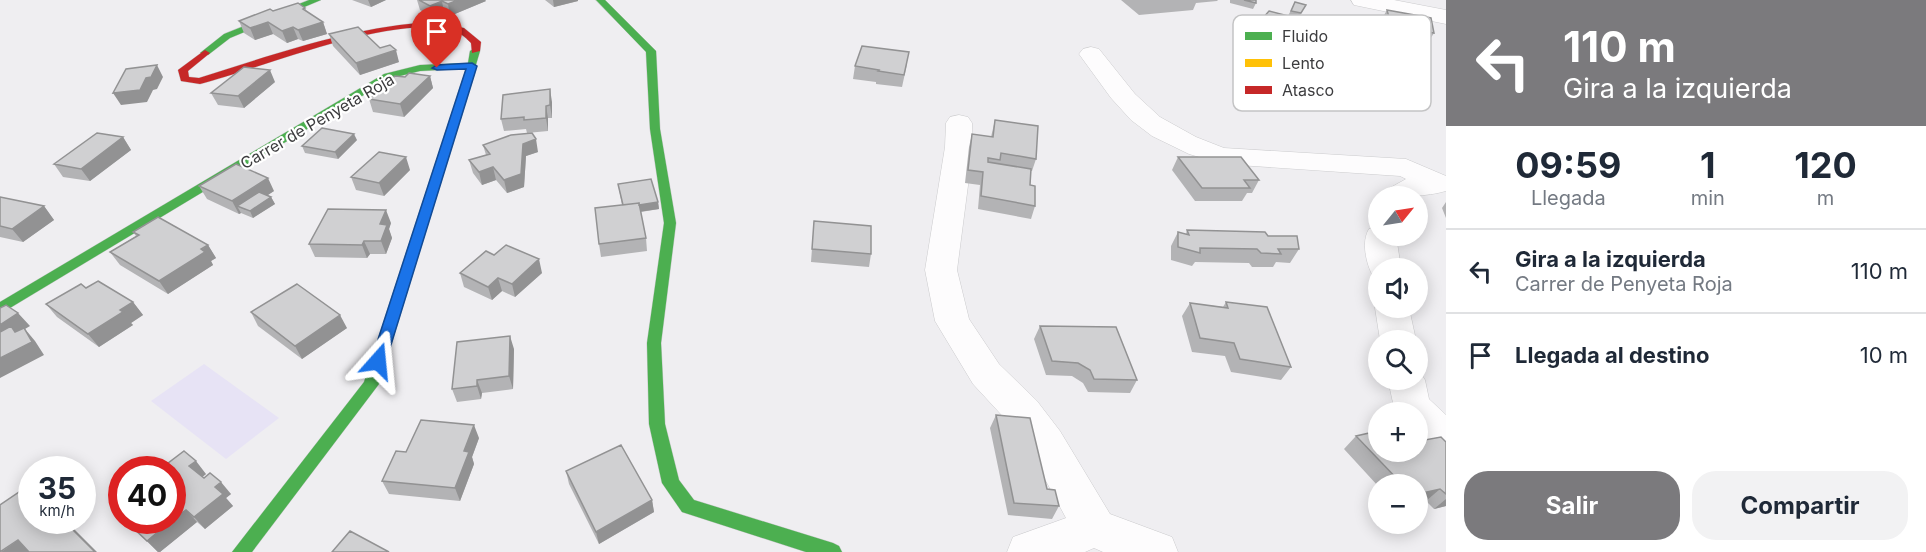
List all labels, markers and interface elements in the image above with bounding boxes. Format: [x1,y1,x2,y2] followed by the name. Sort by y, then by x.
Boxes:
[411,6,462,68] pin
[420,15,453,48] icon: arrive
[1233,15,1431,111] legend
[1563,21,1676,72] text: 110 m
[1464,24,1542,102] icon: left
[1282,26,1328,46] text: Fluido
[1282,53,1325,73] text: Lento
[237,69,397,173] street label: Carrer de Penyeta Roja
[1563,72,1792,105] text: Gira a la izquierda
[1282,80,1334,100] text: Atasco
[1515,143,1621,187] text: 09:59
[1700,143,1716,187] text: 1
[1794,143,1857,187] text: 120
[1368,186,1428,246] north arrow
[1368,186,1428,534] map controls
[1531,186,1606,210] text: Llegada
[1691,186,1725,210] text: min
[1817,186,1834,210] text: m
[1515,246,1706,272] text: Gira a la izquierda
[1464,255,1497,288] icon: left
[1368,258,1428,318] button: sound
[1851,258,1908,284] text: 110 m
[1515,272,1733,296] text: Carrer de Penyeta Roja
[346,329,410,393] position arrow
[1368,330,1428,390] button: search
[1464,339,1497,372] icon: arrive
[1515,342,1709,368] text: Llegada al destino
[1860,342,1908,368] text: 10 m
[1368,402,1428,462] button: +
[108,456,186,534] speed limit sign: 40
[38,470,76,506] text: 35
[1464,471,1680,540] button: Salir
[1692,471,1908,540] button: Compartir
[1368,474,1428,534] button: −
[39,501,75,520] text: km/h

